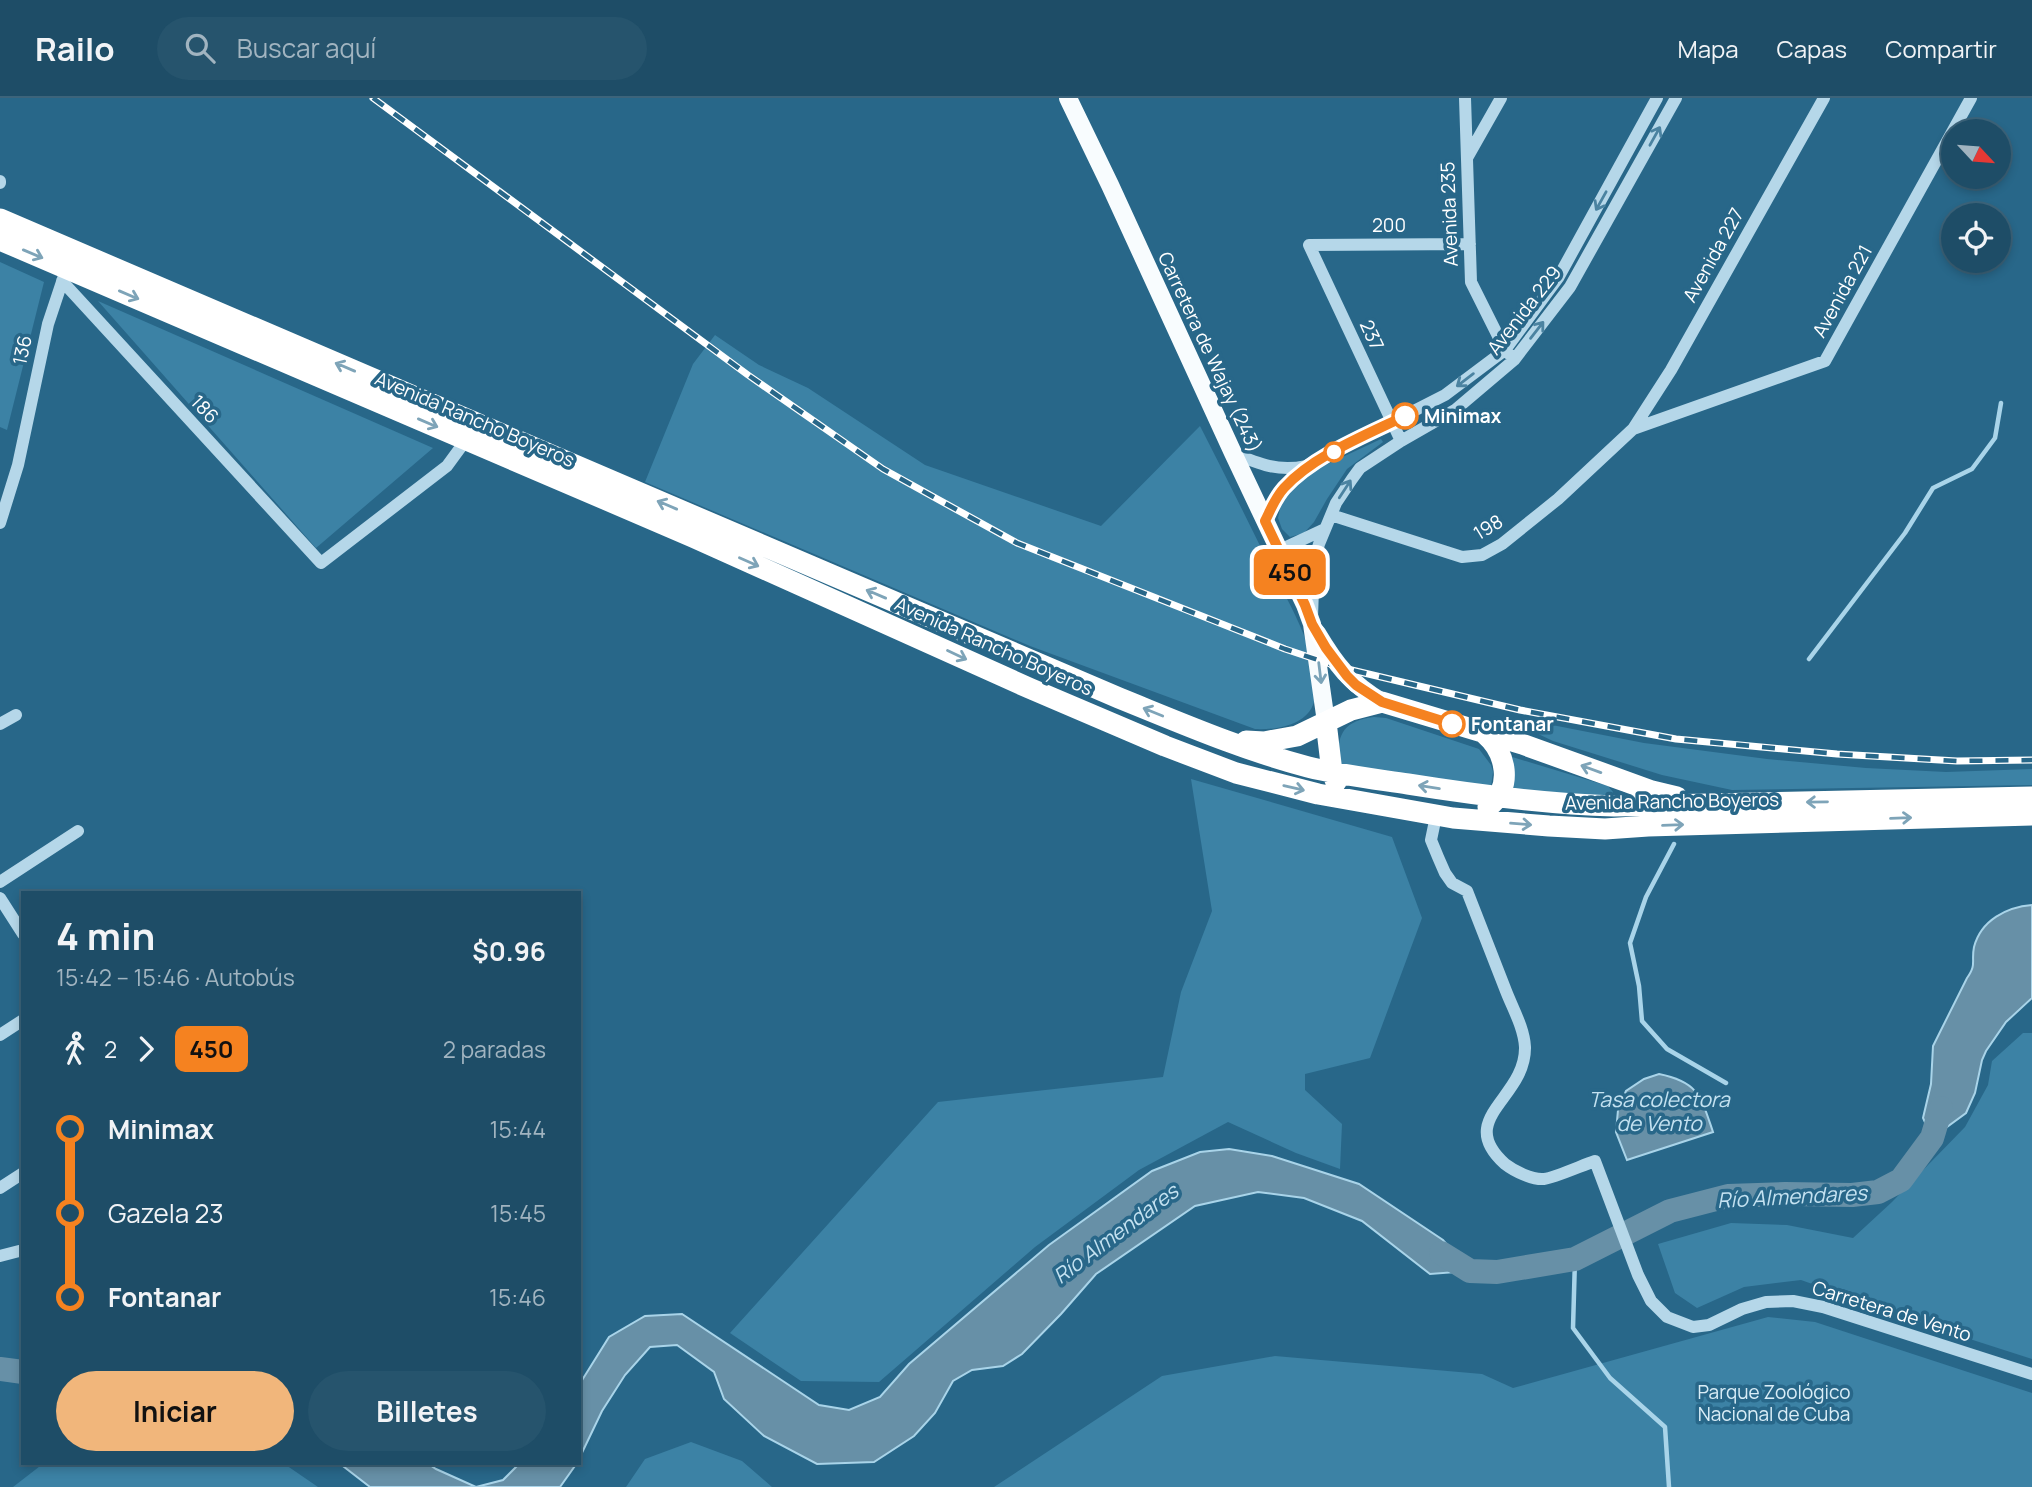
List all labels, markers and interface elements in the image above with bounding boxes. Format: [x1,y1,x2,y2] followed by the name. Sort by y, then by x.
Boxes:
[157,17,647,80] search box
[35,26,115,71] text: Railo
[181,29,219,67] icon: search
[237,30,376,66] text: Buscar aquí
[1678,32,1739,65] text: Mapa
[1777,32,1847,65] text: Capas
[1885,32,1997,65] text: Compartir
[1941,119,2011,189] north arrow
[1941,119,2011,273] map controls
[1648,126,1662,146] one-way arrow
[1434,161,1464,267] street label: Avenida 235
[1594,190,1608,210] one-way arrow
[1676,203,1750,307] street label: Avenida 227
[1941,203,2011,273] button: locate
[1372,212,1406,238] street label: 200
[1806,240,1878,342] street label: Avenida 221
[1152,247,1268,457] street label: Carretera de Wajay (243)
[22,248,44,261] one-way arrow
[1481,260,1567,360] street label: Avenida 229
[118,289,139,302] one-way arrow
[1354,316,1390,354] street label: 237
[1529,321,1544,340] one-way arrow
[6,333,38,367] street label: 136
[335,360,357,373] one-way arrow
[371,365,579,473] street label: Avenida Rancho Boyeros
[1456,372,1475,387] one-way arrow
[185,389,225,429] street label: 186
[1392,403,1418,429] marker: Minimax
[1424,403,1502,429] place label: Minimax
[417,418,438,431] one-way arrow
[1324,442,1344,462] unlabelled marker
[1338,480,1353,499] one-way arrow
[657,498,678,511] one-way arrow
[1468,508,1508,546] street label: 198
[1250,549,1330,595] line badge: 450
[1268,555,1312,588] text: 450
[738,556,760,569] one-way arrow
[866,587,888,600] one-way arrow
[891,591,1097,701] street label: Avenida Rancho Boyeros
[946,649,967,662] one-way arrow
[1313,661,1326,684] one-way arrow
[1143,704,1165,717] one-way arrow
[1439,711,1465,737] marker: Fontanar
[1471,711,1554,737] place label: Fontanar
[1581,762,1603,774] one-way arrow
[1419,780,1441,793] one-way arrow
[1282,782,1305,796] one-way arrow
[1565,786,1779,816] street label: Avenida Rancho Boyeros
[1806,795,1829,808] one-way arrow
[1889,812,1912,825] one-way arrow
[1509,818,1532,831] one-way arrow
[1662,818,1685,832] one-way arrow
[56,909,155,961] text: 4 min
[472,933,546,969] text: $0.96
[56,961,295,993] text: 15:42 – 15:46 · Autobús
[56,1030,94,1068] icon: walk
[127,1030,165,1068] icon: forward
[189,1032,234,1065] text: 450
[104,1033,117,1065] text: 2
[443,1033,546,1065] text: 2 paradas
[1588,1085,1731,1137] water label: Tasa colectora de Vento
[108,1111,214,1147] text: Minimax
[490,1113,546,1145] text: 15:44
[1047,1176,1185,1289] water label: Río Almendares
[1716,1178,1869,1214] water label: Río Almendares
[108,1195,224,1231] text: Gazela 23
[490,1197,546,1229] text: 15:45
[1809,1274,1975,1348] street label: Carretera de Vento
[108,1279,221,1315] text: Fontanar
[489,1281,546,1313] text: 15:46
[56,1371,294,1451] button: Iniciar
[308,1371,546,1451] button: Billetes
[1698,1379,1850,1427] park label: Parque Zoológico Nacional de Cuba

